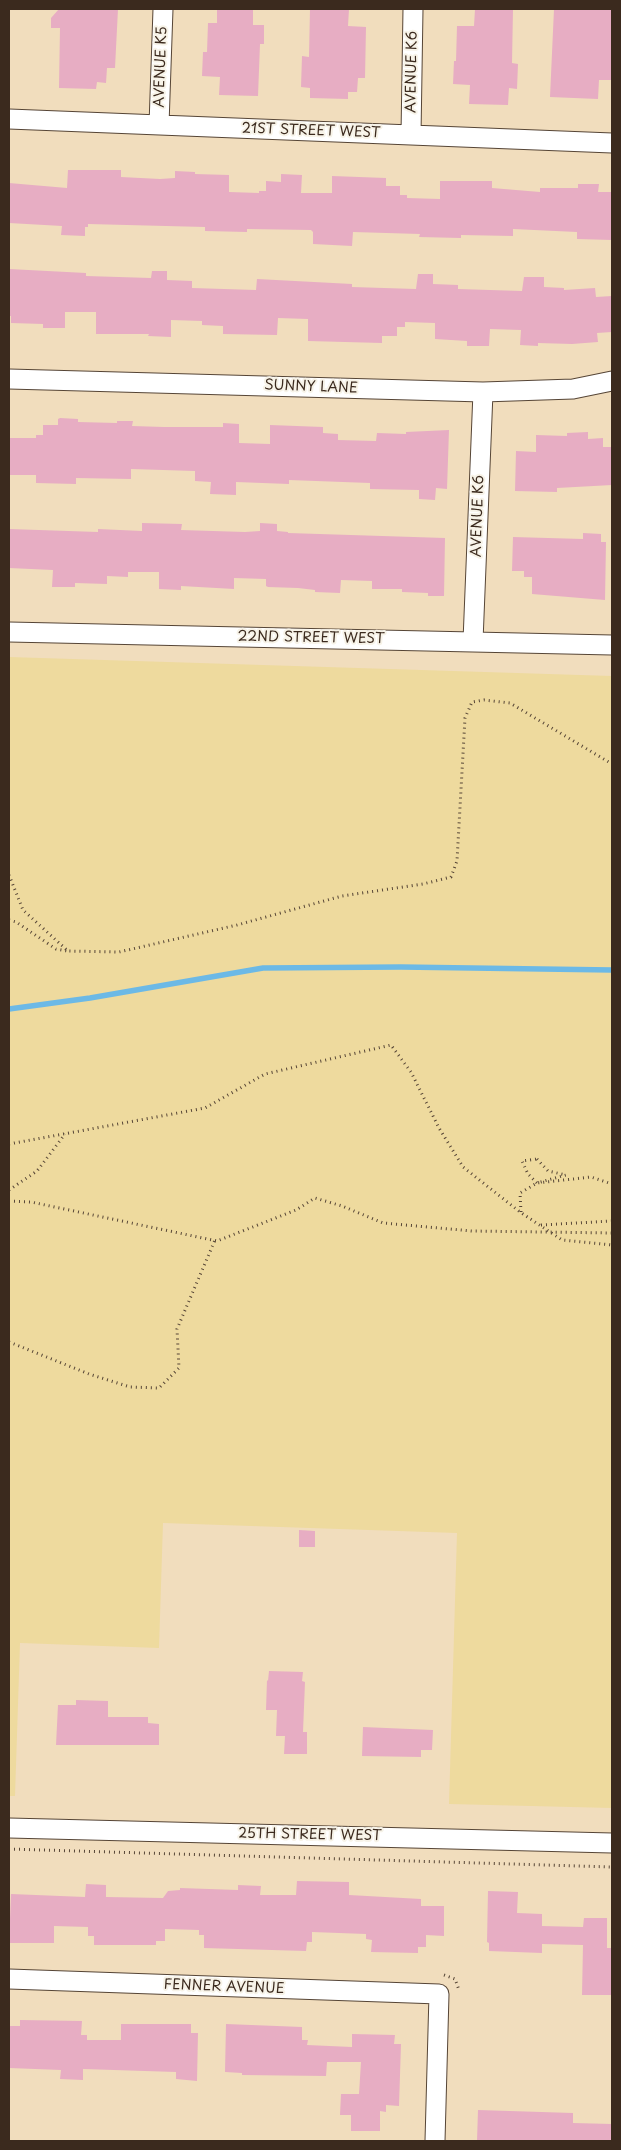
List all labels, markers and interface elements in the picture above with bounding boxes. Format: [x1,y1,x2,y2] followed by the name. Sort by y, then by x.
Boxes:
[151,26,171,108] street label: AVENUE K5
[403,31,421,113] street label: AVENUE K6
[241,120,381,142] street label: 21ST STREET WEST
[264,377,358,397] street label: SUNNY LANE
[468,475,488,557] street label: AVENUE K6
[237,628,385,648] street label: 22ND STREET WEST
[238,1825,382,1845] street label: 25TH STREET WEST
[163,1976,285,1998] street label: FENNER AVENUE

